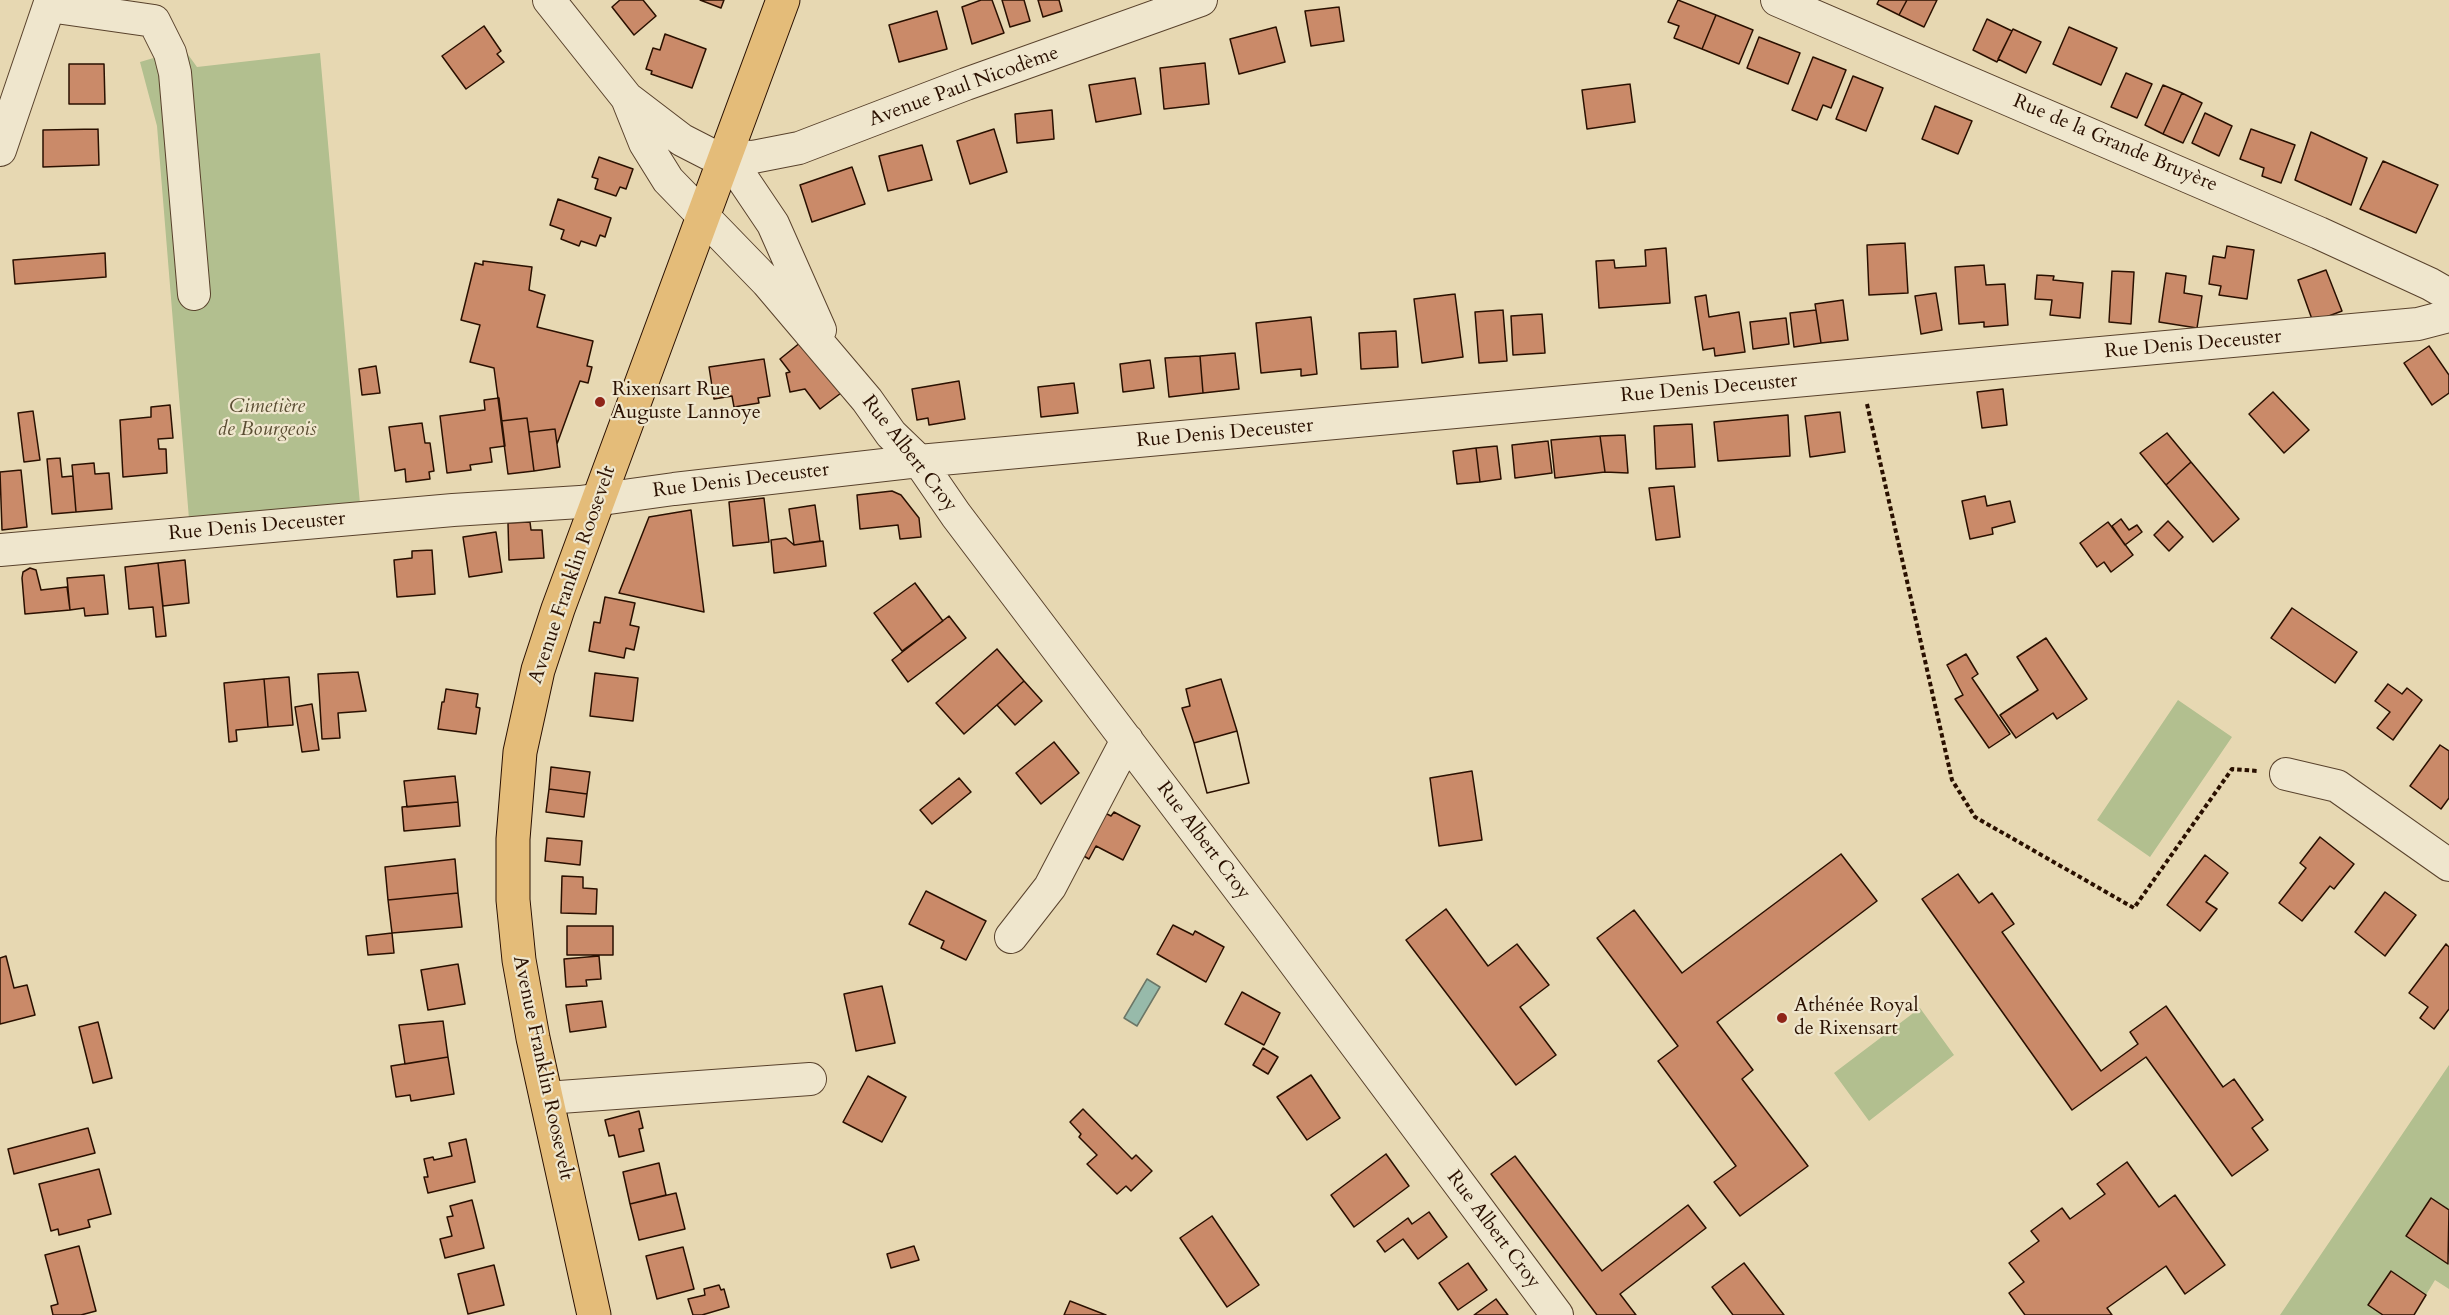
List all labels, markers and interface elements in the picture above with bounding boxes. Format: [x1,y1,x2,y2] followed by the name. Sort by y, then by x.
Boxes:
[866,41,1062,133] street label: Avenue Paul Nicodème
[2009,90,2221,198] street label: Rue de la Grande Bruyère
[2104,325,2282,365] street label: Rue Denis Deceuster
[1620,369,1798,409] street label: Rue Denis Deceuster
[612,378,761,425] place label: Rixensart Rue Auguste Lannoye
[856,391,962,517] street label: Rue Albert Croy
[217,395,317,442] park label: Cimetière de Bourgeois
[593,395,607,409] marker: Rixensart Rue Auguste Lannoye
[1136,414,1314,454] street label: Rue Denis Deceuster
[651,458,831,504] street label: Rue Denis Deceuster
[524,463,622,687] street label: Avenue Franklin Roosevelt
[168,507,346,547] street label: Rue Denis Deceuster
[1151,777,1255,905] street label: Rue Albert Croy
[506,954,578,1182] street label: Avenue Franklin Roosevelt
[1794,994,1918,1041] place label: Athénée Royal de Rixensart
[1775,1011,1789,1025] marker: Athénée Royal de Rixensart
[1441,1166,1545,1294] street label: Rue Albert Croy

